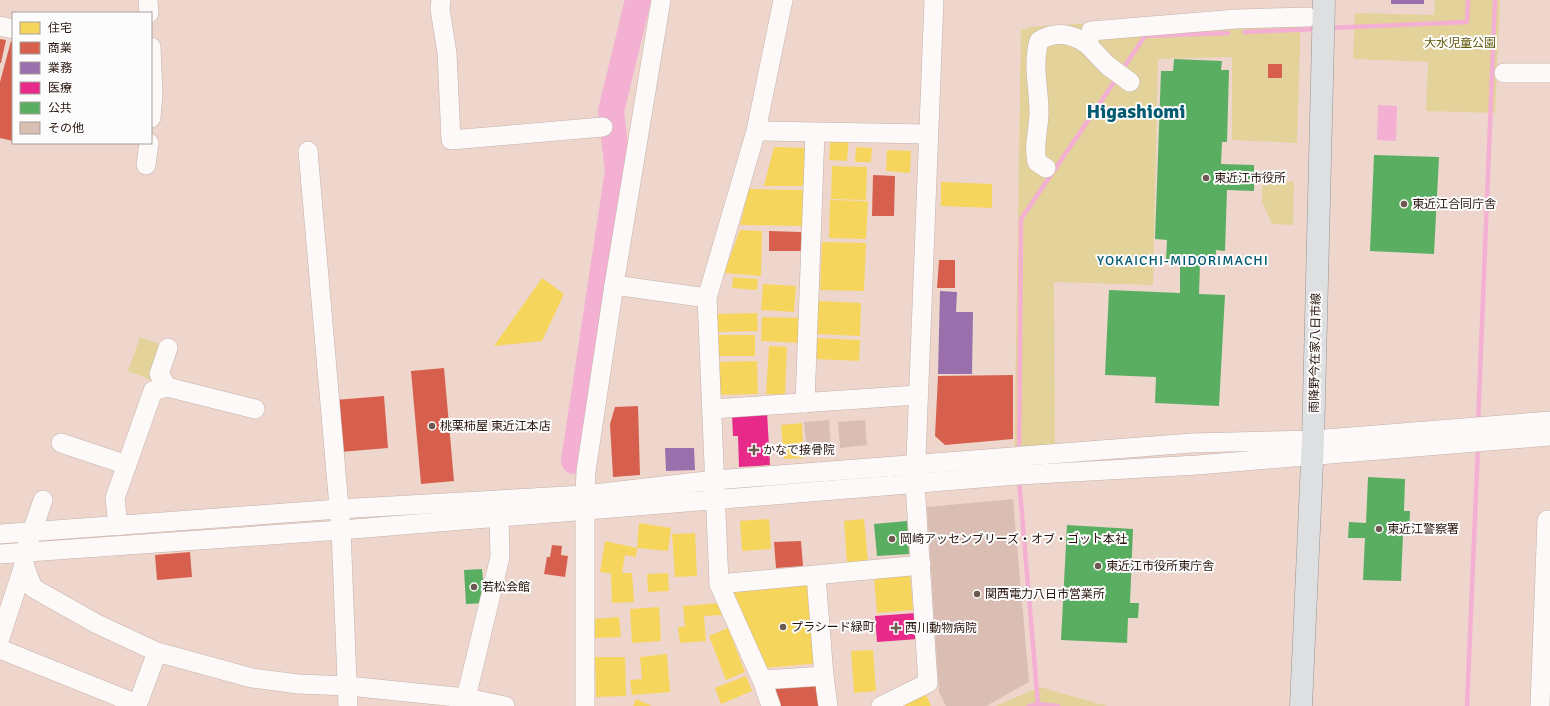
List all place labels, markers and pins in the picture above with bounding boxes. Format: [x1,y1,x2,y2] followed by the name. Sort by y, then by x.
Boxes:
[1214,171,1286,186] place label: 東近江市役所
[1201,173,1211,183] marker: 東近江市役所
[1412,197,1496,212] place label: 東近江合同庁舎
[1399,199,1409,209] marker: 東近江合同庁舎
[440,419,551,434] place label: 桃栗柿屋 東近江本店
[427,421,437,431] marker: 桃栗柿屋 東近江本店
[763,443,835,458] place label: かなで接骨院
[748,444,760,456] marker: かなで接骨院
[1387,522,1459,537] place label: 東近江警察署
[1374,524,1384,534] marker: 東近江警察署
[900,532,1127,547] place label: 岡崎アッセンブリーズ・オブ・ゴット本社
[887,534,897,544] marker: 岡崎アッセンブリーズ・オブ・ゴット本社
[1106,559,1214,574] place label: 東近江市役所東庁舎
[1093,561,1103,571] marker: 東近江市役所東庁舎
[482,580,530,595] place label: 若松会館
[469,582,479,592] marker: 若松会館
[985,587,1105,602] place label: 関西電力八日市営業所
[972,589,982,599] marker: 関西電力八日市営業所
[791,620,875,635] place label: プラシード緑町
[905,621,977,636] place label: 西川動物病院
[778,622,788,632] marker: プラシード緑町
[890,622,902,634] marker: 西川動物病院

